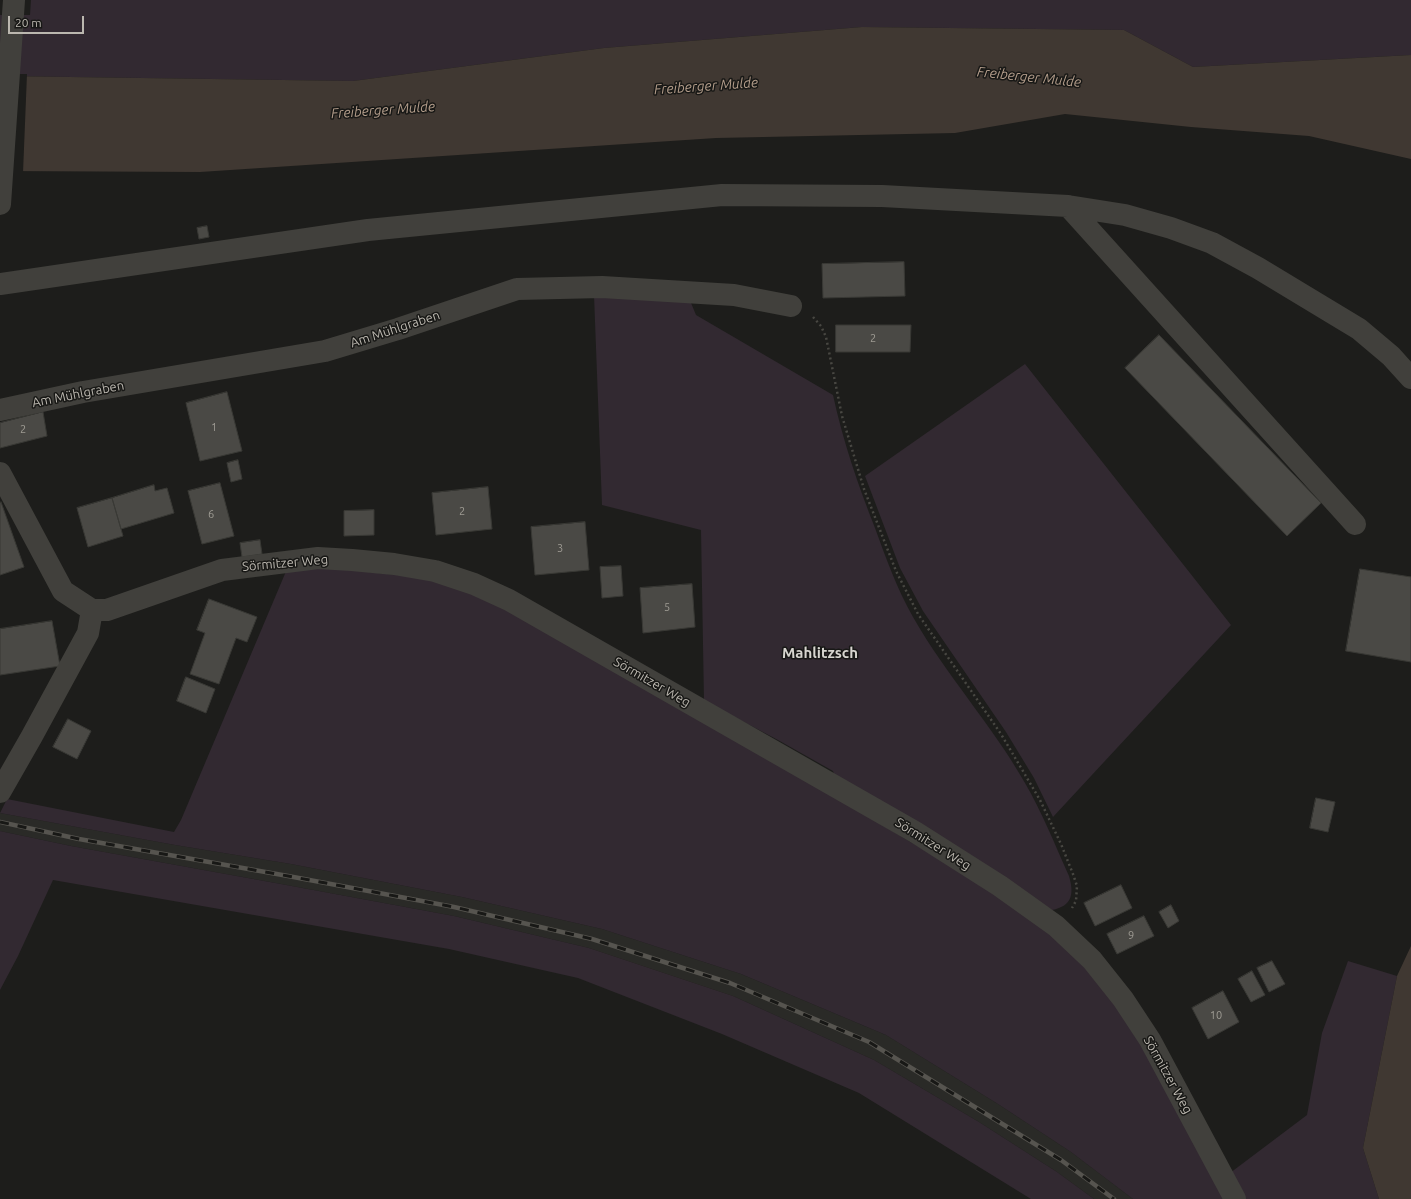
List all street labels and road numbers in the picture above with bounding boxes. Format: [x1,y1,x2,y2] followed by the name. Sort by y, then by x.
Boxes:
[348,307,442,351] street label: Am Mühlgraben
[31,377,125,411] street label: Am Mühlgraben
[241,551,329,575] street label: Sörmitzer Weg
[611,654,693,710] street label: Sörmitzer Weg
[892,815,974,873] street label: Sörmitzer Weg
[1140,1033,1196,1117] street label: Sörmitzer Weg

